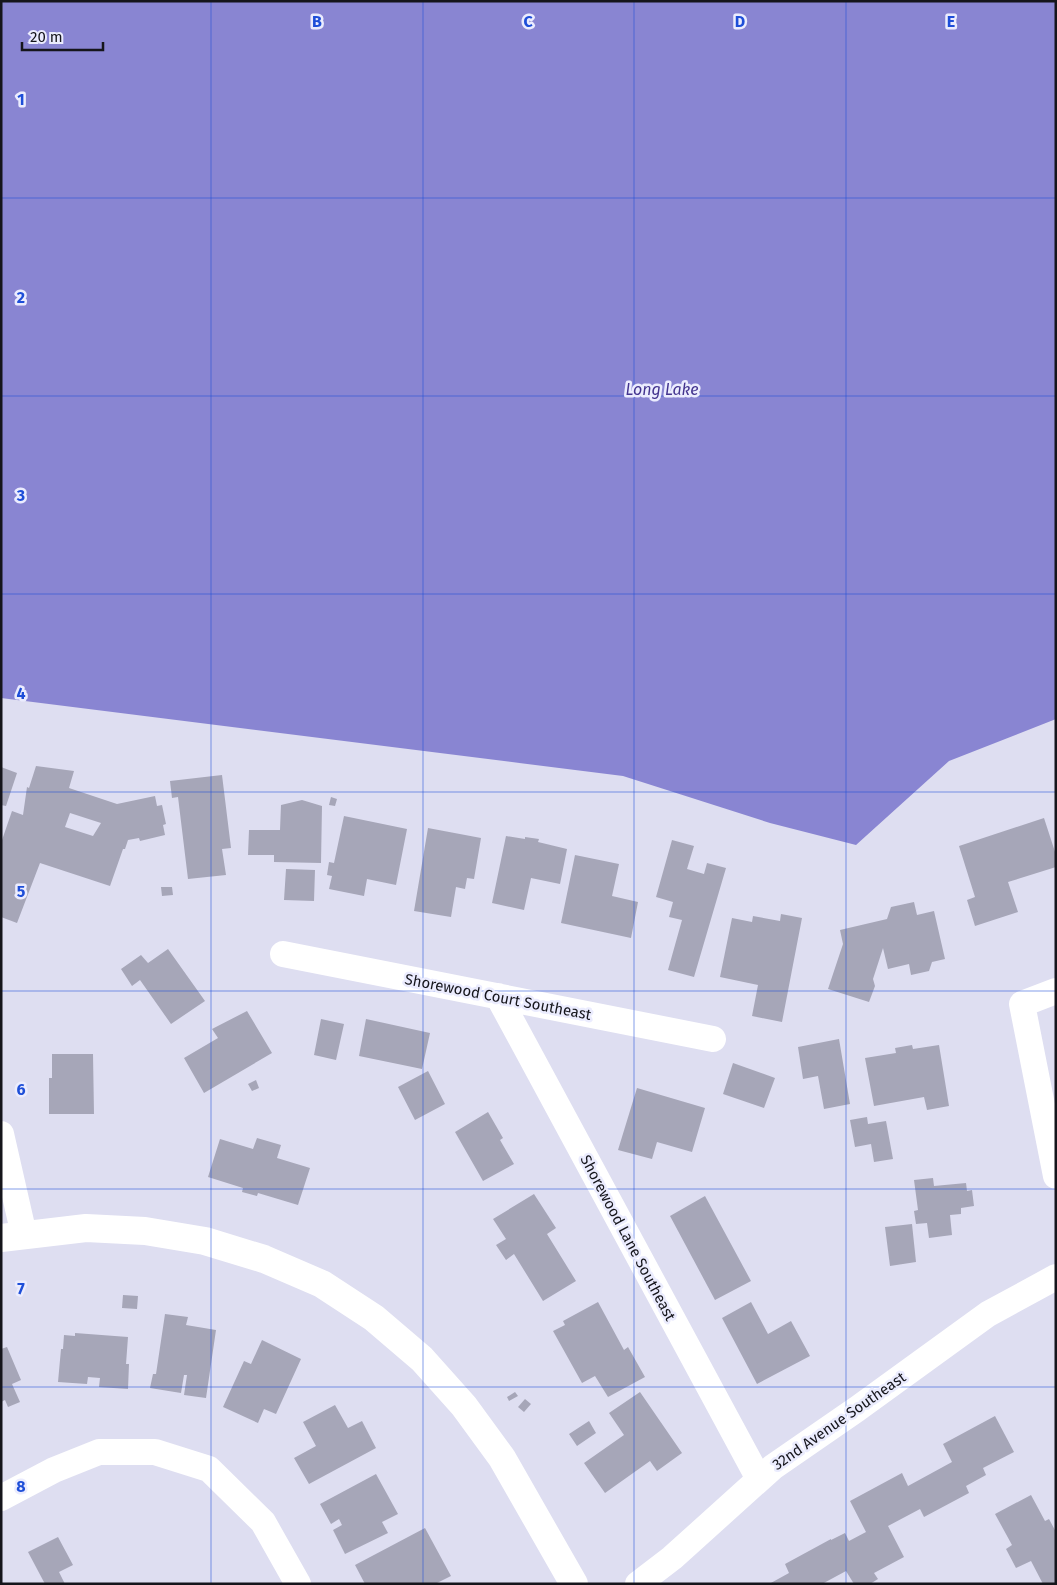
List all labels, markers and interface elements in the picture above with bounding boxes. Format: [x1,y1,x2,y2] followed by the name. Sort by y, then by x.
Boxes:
[312,12,322,31] text: B
[523,12,533,31] text: C
[735,12,745,31] text: D
[947,12,955,31] text: E
[22,20,104,52] scale bar
[30,28,63,46] text: 20 m
[17,90,25,109] text: 1
[17,288,25,307] text: 2
[626,380,699,399] water label: Long Lake
[16,486,25,505] text: 3
[16,684,26,703] text: 4
[17,882,26,901] text: 5
[403,970,593,1024] street label: Shorewood Court Southeast
[16,1080,26,1099] text: 6
[577,1152,680,1324] street label: Shorewood Lane Southeast
[17,1279,25,1298] text: 7
[769,1368,910,1474] street label: 32nd Avenue Southeast
[16,1477,26,1496] text: 8

